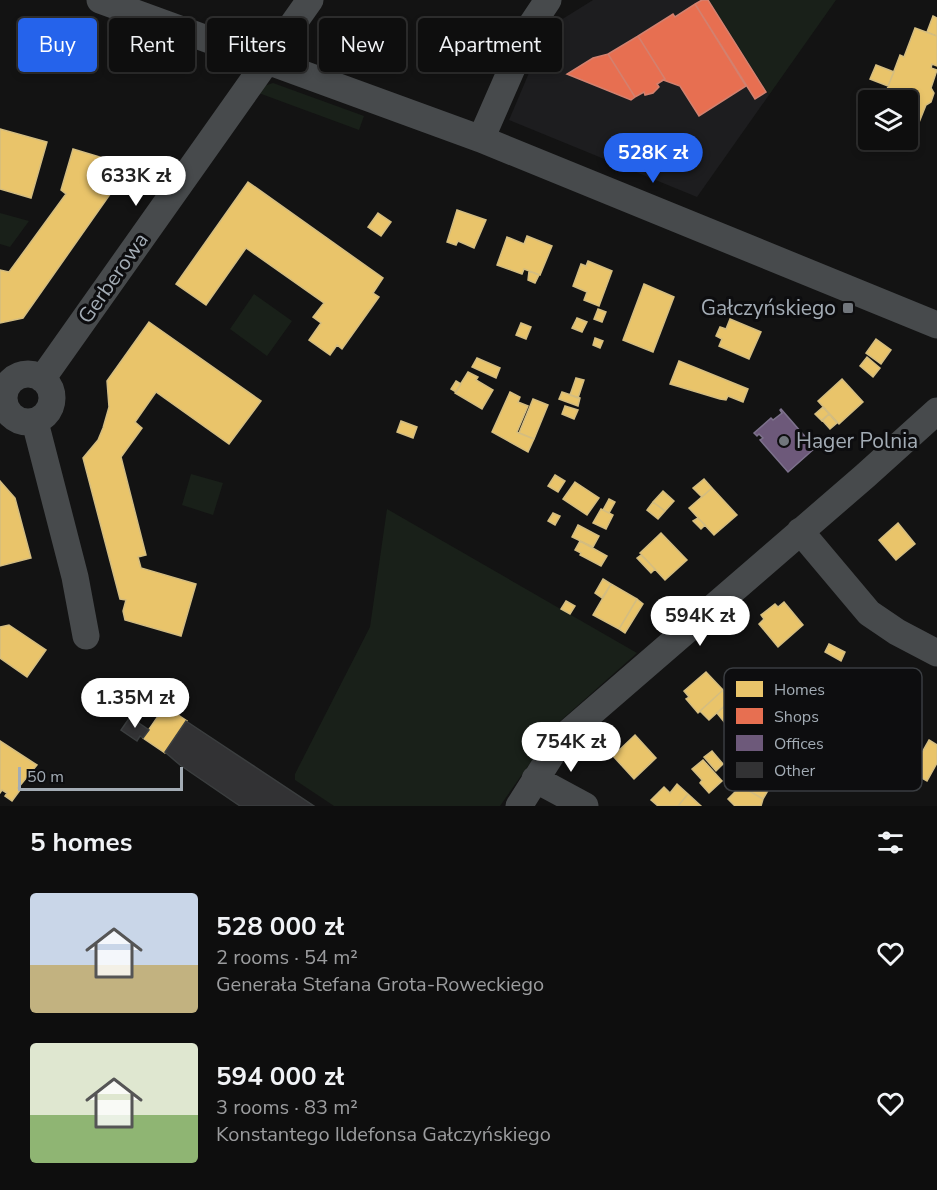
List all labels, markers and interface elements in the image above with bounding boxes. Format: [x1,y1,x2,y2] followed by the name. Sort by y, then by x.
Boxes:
[18,18,97,72] chip: Buy
[109,18,195,72] chip: Rent
[207,18,307,72] chip: Filters
[319,18,406,72] chip: New
[418,18,562,72] chip: Apartment
[858,90,918,150] map controls
[858,90,918,150] button: layers
[598,133,708,184] pin: 528K zł
[618,139,688,166] text: 528K zł
[81,156,191,207] pin: 633K zł
[101,162,171,189] text: 633K zł
[71,227,155,329] street label: Gerberowa
[701,294,836,322] place label: Gałczyńskiego
[841,301,855,315] marker: Gałczyńskiego
[796,427,918,455] place label: Hager Polnia
[777,434,791,448] marker: Hager Polnia
[645,596,755,647] pin: 594K zł
[665,602,735,629] text: 594K zł
[724,668,922,791] legend
[73,678,197,729] pin: 1.35M zł
[774,679,825,701] text: Homes
[95,684,175,711] text: 1.35M zł
[774,706,819,728] text: Shops
[516,722,626,773] pin: 754K zł
[536,728,606,755] text: 754K zł
[774,733,824,755] text: Offices
[774,760,815,782] text: Other
[18,764,183,792] scale bar
[27,766,64,788] text: 50 m
[30,825,132,860] text: 5 homes
[874,826,907,859] icon: filters
[216,909,344,944] text: 528 000 zł
[78,917,150,989] icon: home
[874,937,907,970] icon: heart
[216,944,358,971] text: 2 rooms · 54 m²
[216,971,544,998] text: Generała Stefana Grota-Roweckiego
[216,1059,344,1094] text: 594 000 zł
[78,1067,150,1139] icon: home
[874,1087,907,1120] icon: heart
[216,1094,358,1121] text: 3 rooms · 83 m²
[216,1121,551,1148] text: Konstantego Ildefonsa Gałczyńskiego

